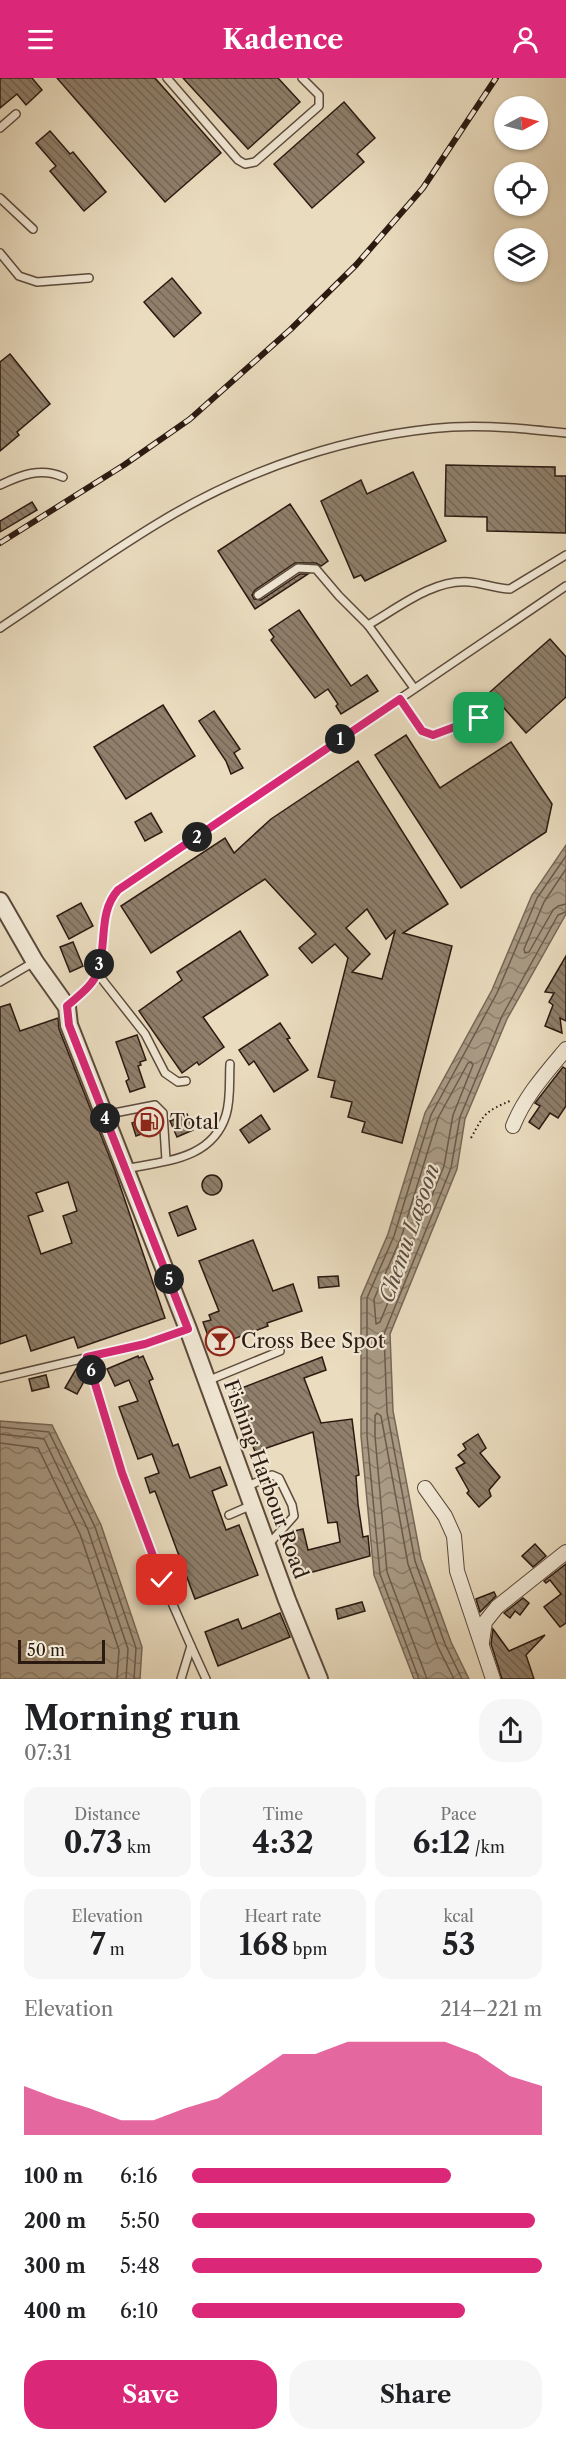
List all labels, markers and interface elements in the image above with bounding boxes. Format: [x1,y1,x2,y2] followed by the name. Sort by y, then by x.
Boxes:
[24,23,57,56] icon: menu
[223,23,343,56] text: Kadence
[509,23,542,56] icon: person
[494,96,548,150] north arrow
[494,96,548,282] map controls
[494,162,548,216] button: locate
[494,228,548,282] button: layers
[453,692,504,743] pin
[462,701,495,734] icon: arrive
[325,724,355,754] pin: 1
[336,729,344,749] text: 1
[182,822,212,852] pin: 2
[192,827,202,847] text: 2
[84,949,114,979] pin: 3
[94,954,104,974] text: 3
[90,1103,120,1133] pin: 4
[133,1106,165,1138] fuel station icon: Total
[100,1108,110,1128] text: 4
[170,1110,219,1134] place label: Total
[374,1160,444,1306] water label: Chemu Lagoon
[154,1264,184,1294] pin: 5
[165,1269,173,1289] text: 5
[204,1325,236,1357] bar icon: Cross Bee Spot
[241,1329,385,1353] place label: Cross Bee Spot
[76,1355,106,1385] pin: 6
[86,1360,96,1380] text: 6
[219,1376,313,1582] street label: Fishing Harbour Road
[136,1554,187,1605] pin
[145,1563,178,1596] icon: check
[18,1637,105,1664] scale bar
[27,1640,65,1660] text: 50 m
[24,1698,240,1739] text: Morning run
[479,1699,542,1762] button: share
[24,1741,72,1765] text: 07:31
[74,1804,140,1824] text: Distance
[263,1804,303,1824] text: Time
[441,1804,477,1824] text: Pace
[63,1824,123,1861] text: 0.73
[252,1824,314,1861] text: 4:32
[413,1824,471,1861] text: 6:12
[123,1837,151,1857] text: km
[471,1837,505,1857] text: /km
[72,1906,143,1926] text: Elevation
[244,1906,322,1926] text: Heart rate
[444,1906,474,1926] text: kcal
[90,1926,106,1963] text: 7
[239,1926,289,1963] text: 168
[442,1926,475,1963] text: 53
[106,1939,125,1959] text: m
[289,1939,327,1959] text: bpm
[24,1997,113,2021] text: Elevation
[440,1997,542,2021] text: 214–221 m
[24,2164,83,2188] text: 100 m
[120,2164,157,2188] text: 6:16
[24,2209,86,2233] text: 200 m
[120,2209,160,2233] text: 5:50
[24,2254,86,2278] text: 300 m
[120,2254,160,2278] text: 5:48
[24,2299,86,2323] text: 400 m
[120,2299,158,2323] text: 6:10
[24,2360,277,2429] button: Save
[289,2360,542,2429] button: Share

